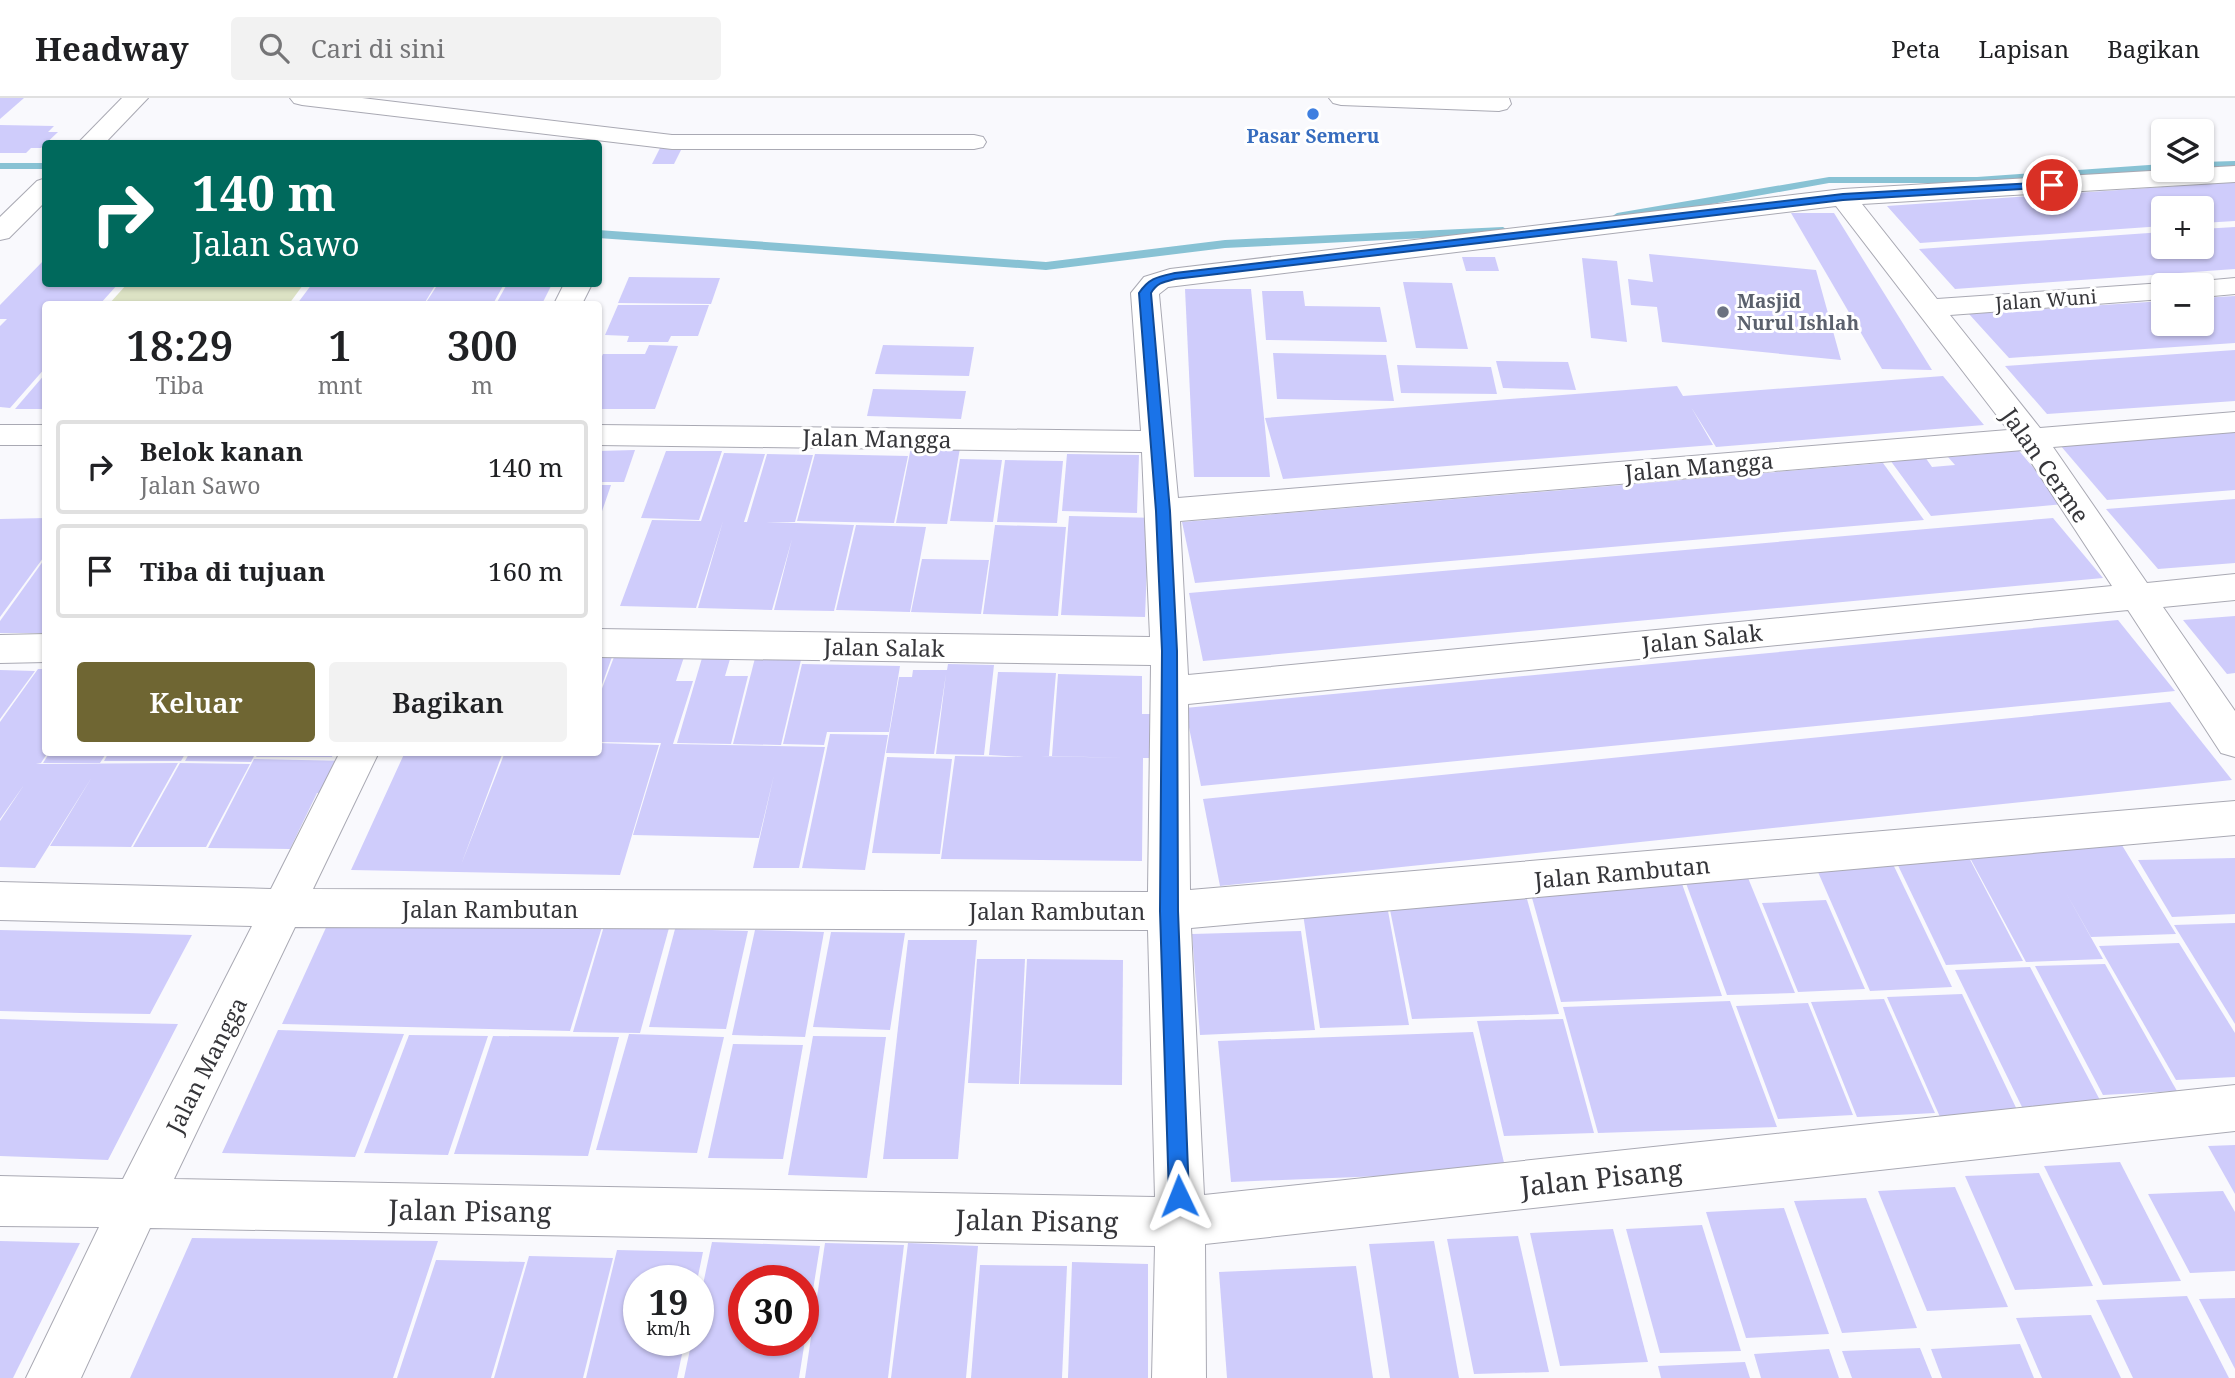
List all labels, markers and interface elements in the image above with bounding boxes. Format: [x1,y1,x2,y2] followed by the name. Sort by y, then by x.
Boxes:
[231,17,721,80] search box
[35,26,189,71] text: Headway
[255,29,293,67] icon: search
[311,30,445,66] text: Cari di sini
[1891,32,1940,65] text: Peta
[1978,32,2069,65] text: Lapisan
[2107,32,2200,65] text: Bagikan
[1305,106,1321,122] marker: Pasar Semeru
[2151,119,2214,336] map controls
[2151,119,2214,182] button: layers
[1246,123,1380,149] place label: Pasar Semeru
[2022,155,2082,215] pin
[192,159,336,225] text: 140 m
[2033,166,2071,204] icon: arrive
[77,168,168,259] icon: right
[2151,196,2214,259] button: +
[192,222,360,265] text: Jalan Sawo
[2151,273,2214,336] button: −
[1993,283,2098,317] street label: Jalan Wuni
[1737,288,1859,336] place label: Masjid Nurul Ishlah
[1715,304,1731,320] marker: Masjid Nurul Ishlah
[126,316,233,373] text: 18:29
[328,316,352,373] text: 1
[447,316,518,373] text: 300
[156,369,204,401] text: Tiba
[318,369,362,401] text: mnt
[471,369,493,401] text: m
[1994,400,2097,529] street label: Jalan Cerme
[801,421,952,455] street label: Jalan Mangga
[140,433,303,469] text: Belok kanan
[1622,444,1775,489] street label: Jalan Mangga
[81,448,119,486] icon: right
[488,449,563,485] text: 140 m
[140,469,261,501] text: Jalan Sawo
[81,552,119,590] icon: arrive
[140,553,325,589] text: Tiba di tujuan
[488,553,563,589] text: 160 m
[1639,616,1764,660] street label: Jalan Salak
[822,630,945,664] street label: Jalan Salak
[77,662,315,742] button: Keluar
[329,662,567,742] button: Bagikan
[1532,848,1711,896] street label: Jalan Rambutan
[401,893,578,925] street label: Jalan Rambutan
[968,895,1145,927] street label: Jalan Rambutan
[157,991,254,1140] street label: Jalan Mangga
[1517,1150,1684,1205] street label: Jalan Pisang
[1142,1159,1216,1233] position arrow
[387,1190,552,1230] street label: Jalan Pisang
[954,1200,1119,1240] street label: Jalan Pisang
[728,1265,819,1356] speed limit sign: 30
[649,1278,688,1325] text: 19
[646,1316,691,1340] text: km/h

